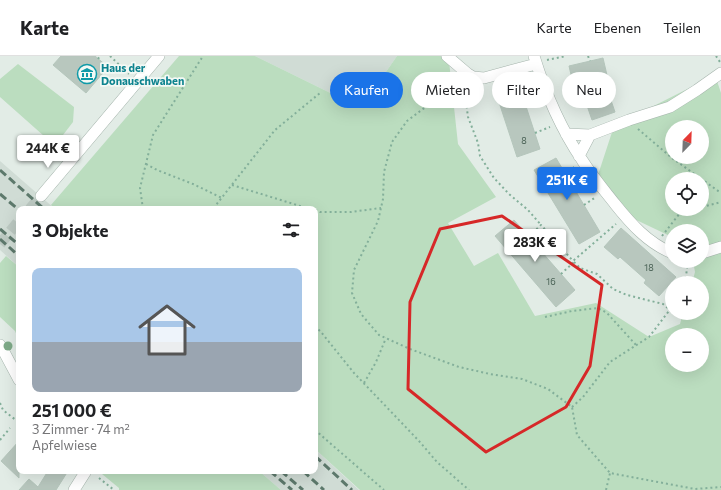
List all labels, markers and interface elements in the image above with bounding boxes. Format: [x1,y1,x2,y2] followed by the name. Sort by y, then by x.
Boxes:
[20,16,69,39] text: Karte
[536,19,572,36] text: Karte
[594,19,641,36] text: Ebenen
[663,19,701,36] text: Teilen
[101,61,184,87] place label: Haus der Donauschwaben
[76,63,98,85] museum icon: Haus der Donauschwaben
[330,72,403,108] chip: Kaufen
[411,72,484,108] chip: Mieten
[492,72,554,108] chip: Filter
[562,72,616,108] chip: Neu
[665,120,709,164] north arrow
[665,120,709,372] map controls
[15,135,81,169] pin: 244K €
[521,135,527,146] house number: 8
[26,140,70,156] text: 244K €
[534,167,600,201] pin: 251K €
[546,172,588,188] text: 251K €
[665,172,709,216] button: locate
[280,219,302,241] icon: filters
[32,220,109,241] text: 3 Objekte
[665,224,709,268] button: layers
[502,229,568,263] pin: 283K €
[513,234,557,250] text: 283K €
[644,262,654,273] house number: 18
[546,276,556,287] house number: 16
[665,276,709,320] button: +
[131,294,203,366] icon: home
[665,328,709,372] button: −
[32,400,112,421] text: 251 000 €
[32,421,130,437] text: 3 Zimmer · 74 m²
[32,437,97,453] text: Apfelwiese

